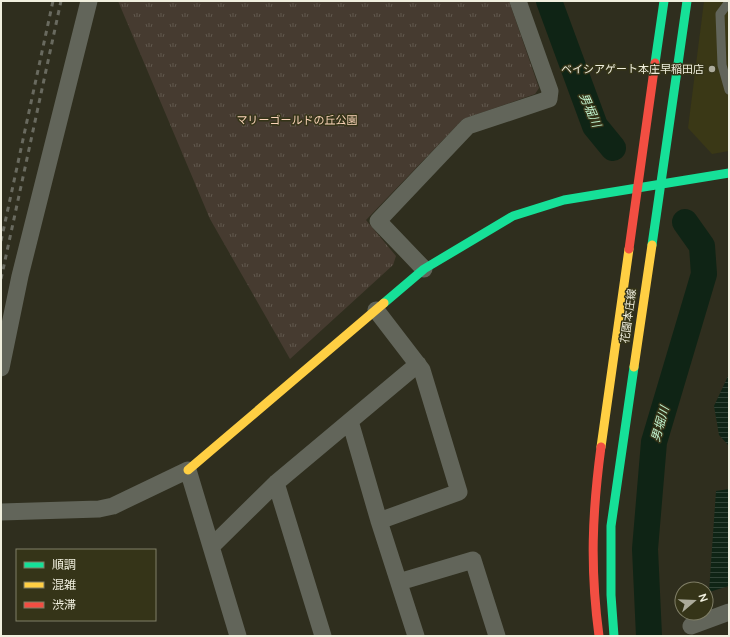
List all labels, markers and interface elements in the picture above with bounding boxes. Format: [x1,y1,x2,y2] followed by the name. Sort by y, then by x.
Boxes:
[561,62,704,76] place label: ベイシアゲート本庄早稲田店
[707,64,717,74] marker: ベイシアゲート本庄早稲田店
[576,90,605,132] water label: 男堀川
[237,113,358,127] park label: マリーゴールドの丘公園
[617,288,639,344] street label: 花園本庄線
[647,403,673,444] water label: 男堀川
[16,549,156,621] legend
[52,557,76,573] text: 順調
[52,577,76,593] text: 混雑
[674,581,714,621] north arrow
[696,592,711,604] text: N
[52,597,76,613] text: 渋滞

